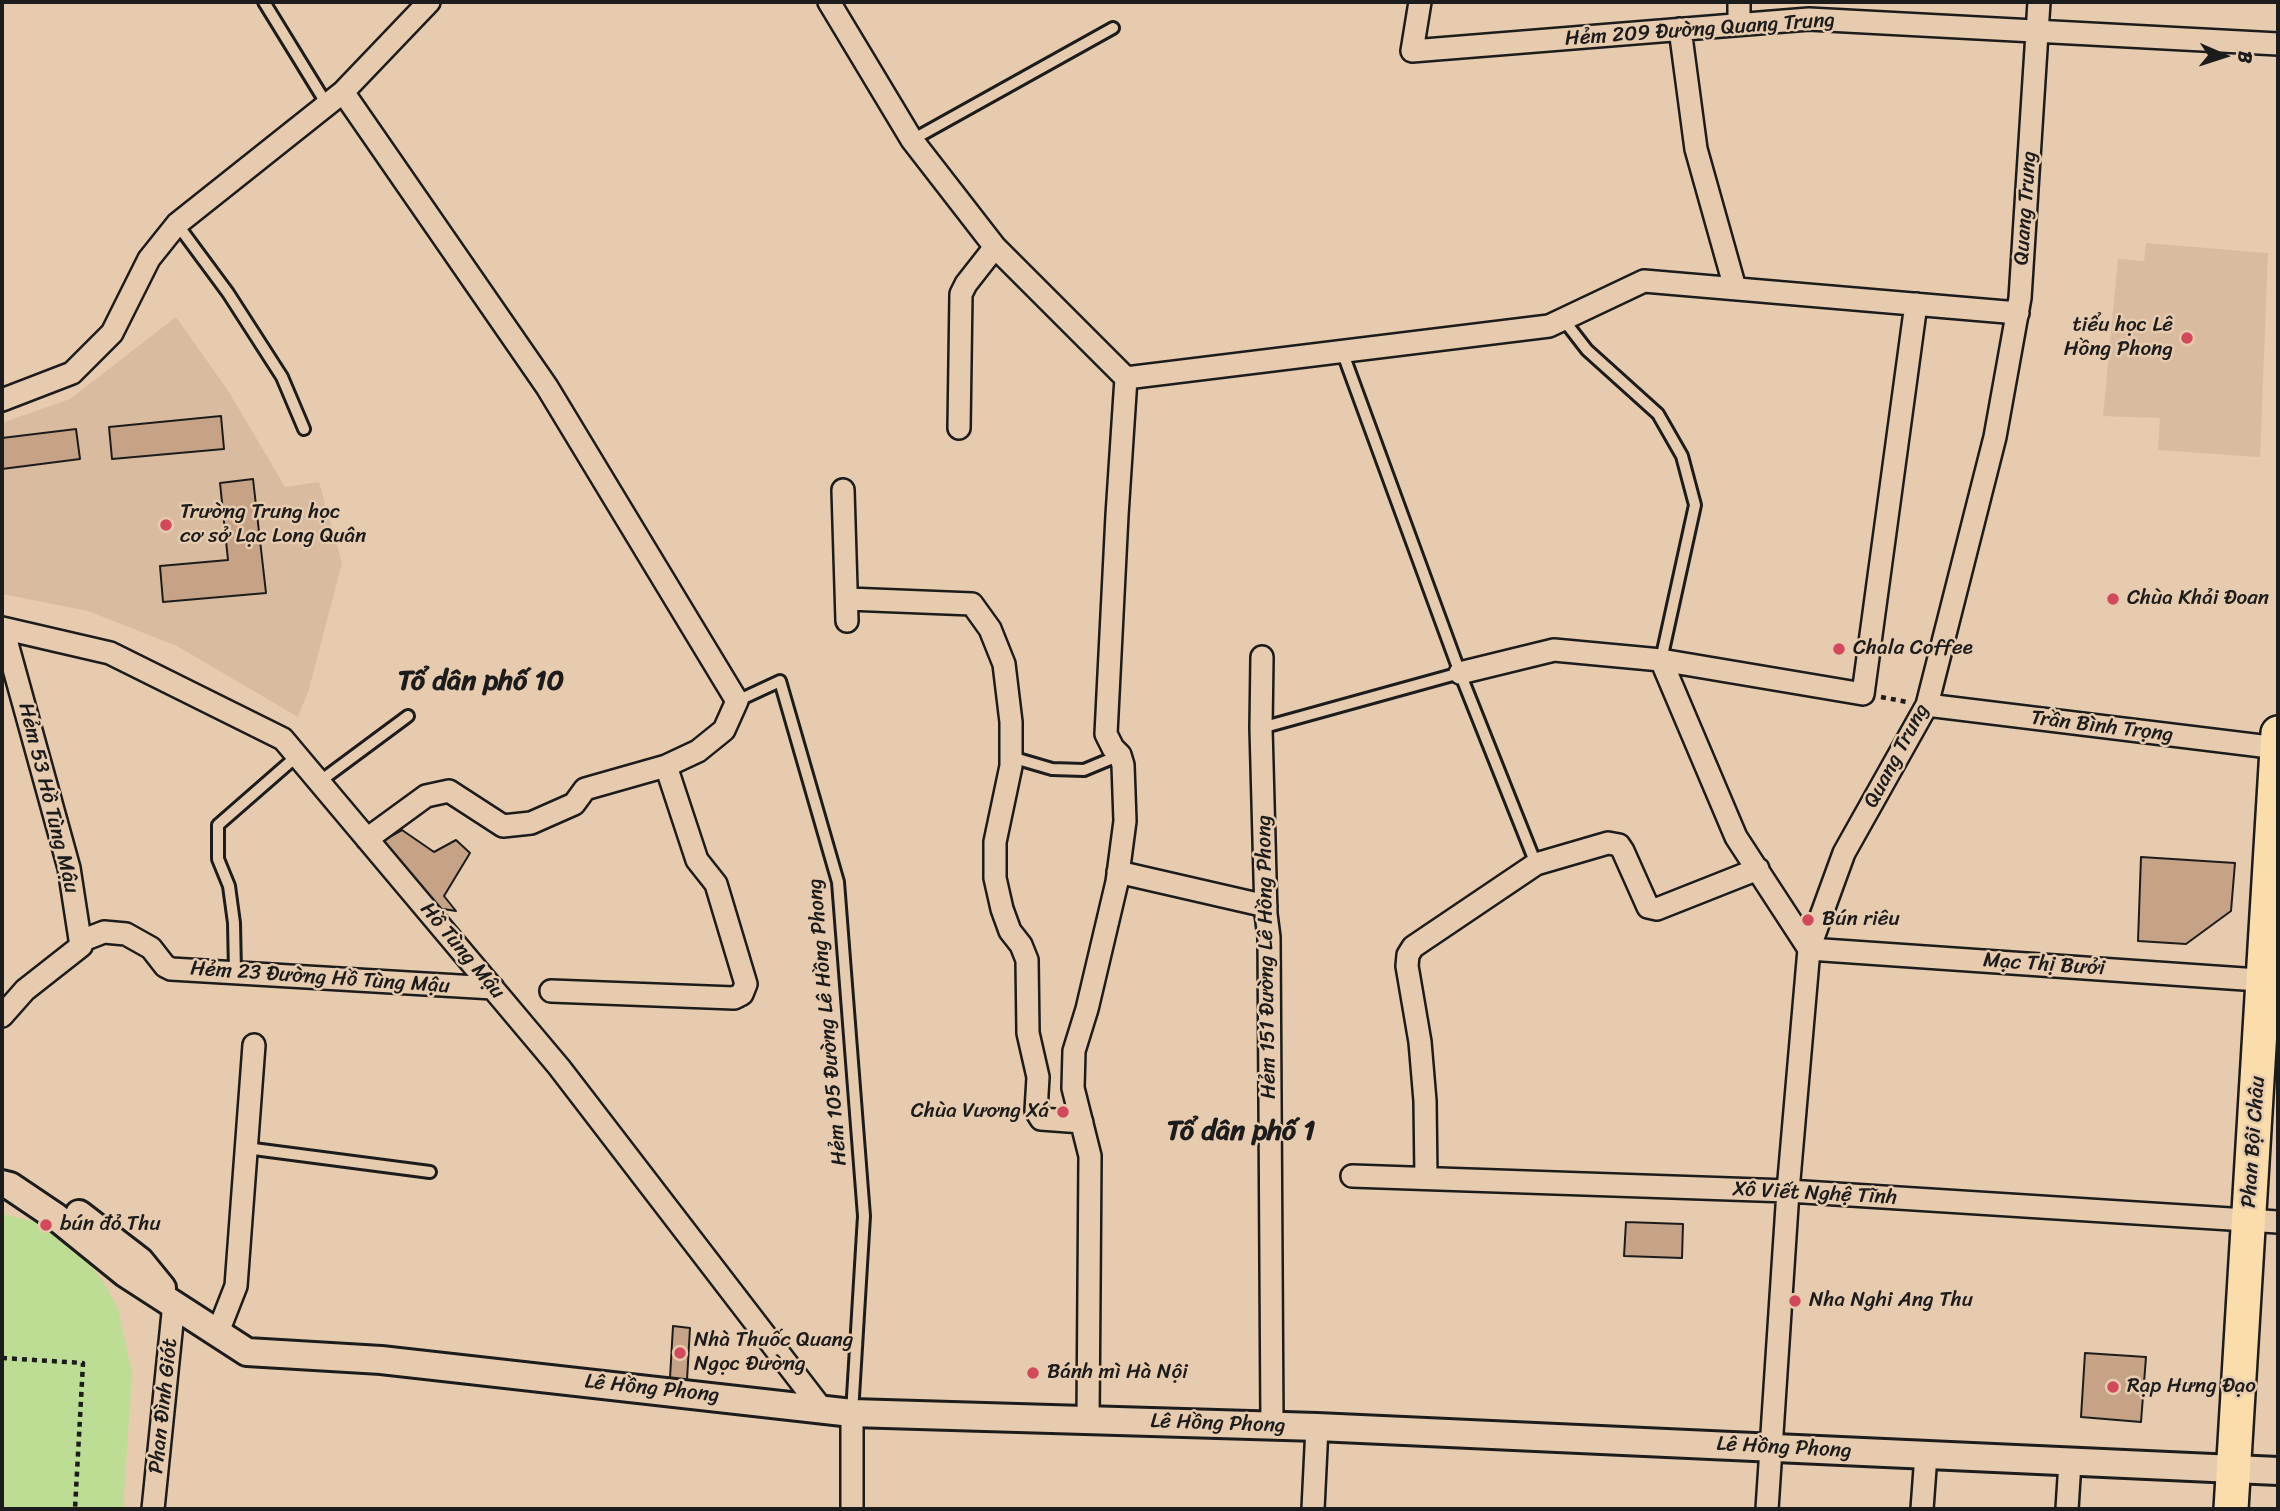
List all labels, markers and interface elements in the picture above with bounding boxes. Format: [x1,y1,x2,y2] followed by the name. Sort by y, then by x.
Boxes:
[1564,8,1836,52] street label: Hẻm 209 Đường Quang Trung
[2189,21,2259,91] north arrow
[2229,50,2262,64] text: B
[2009,150,2043,266] street label: Quang Trung
[2064,313,2173,363] place label: tiểu học Lê Hồng Phong
[2179,330,2195,346] marker: tiểu học Lê Hồng Phong
[180,500,366,550] place label: Trường Trung học cơ sở Lạc Long Quân
[158,517,174,533] marker: Trường Trung học cơ sở Lạc Long Quân
[2127,586,2269,612] place label: Chùa Khải Đoan
[2105,591,2121,607] marker: Chùa Khải Đoan
[1853,636,1973,662] place label: Chala Coffee
[1831,641,1847,657] marker: Chala Coffee
[398,665,564,699] district label: Tổ dân phố 10
[12,700,84,896] street label: Hẻm 53 Hồ Tùng Mậu
[1859,700,1935,812] street label: Quang Trung
[2029,706,2175,748] street label: Trần Bình Trọng
[1252,815,1282,1099] street label: Hẻm 151 Đường Lê Hồng Phong
[803,877,853,1167] street label: Hẻm 105 Đường Lê Hồng Phong
[414,898,510,1004] street label: Hồ Tùng Mậu
[1822,907,1900,933] place label: Bún riêu
[1800,912,1816,928] marker: Bún riêu
[1982,948,2106,982] street label: Mạc Thị Bưởi
[189,956,451,1000] street label: Hẻm 23 Đường Hồ Tùng Mậu
[2237,1075,2271,1209] street label: Phan Bội Châu
[911,1099,1049,1125] place label: Chùa Vương Xá
[1055,1104,1071,1120] marker: Chùa Vương Xá
[1167,1115,1315,1149] district label: Tổ dân phố 1
[1732,1177,1898,1211] street label: Xô Viết Nghệ Tĩnh
[60,1212,161,1238] place label: bún đỏ Thu
[38,1217,54,1233] marker: bún đỏ Thu
[1809,1288,1973,1314] place label: Nha Nghi Ang Thu
[1787,1293,1803,1309] marker: Nha Nghi Ang Thu
[694,1328,853,1378] place label: Nhà Thuốc Quang Ngọc Đường
[144,1337,184,1475] street label: Phan Đình Giót
[672,1345,688,1361] marker: Nhà Thuốc Quang Ngọc Đường
[1047,1360,1188,1386] place label: Bánh mì Hà Nội
[1025,1365,1041,1381] marker: Bánh mì Hà Nội
[583,1369,721,1409] street label: Lê Hồng Phong
[2127,1374,2256,1400] place label: Rạp Hưng Đạo
[2105,1379,2121,1395] marker: Rạp Hưng Đạo
[1150,1409,1286,1439] street label: Lê Hồng Phong
[1716,1432,1852,1464] street label: Lê Hồng Phong

